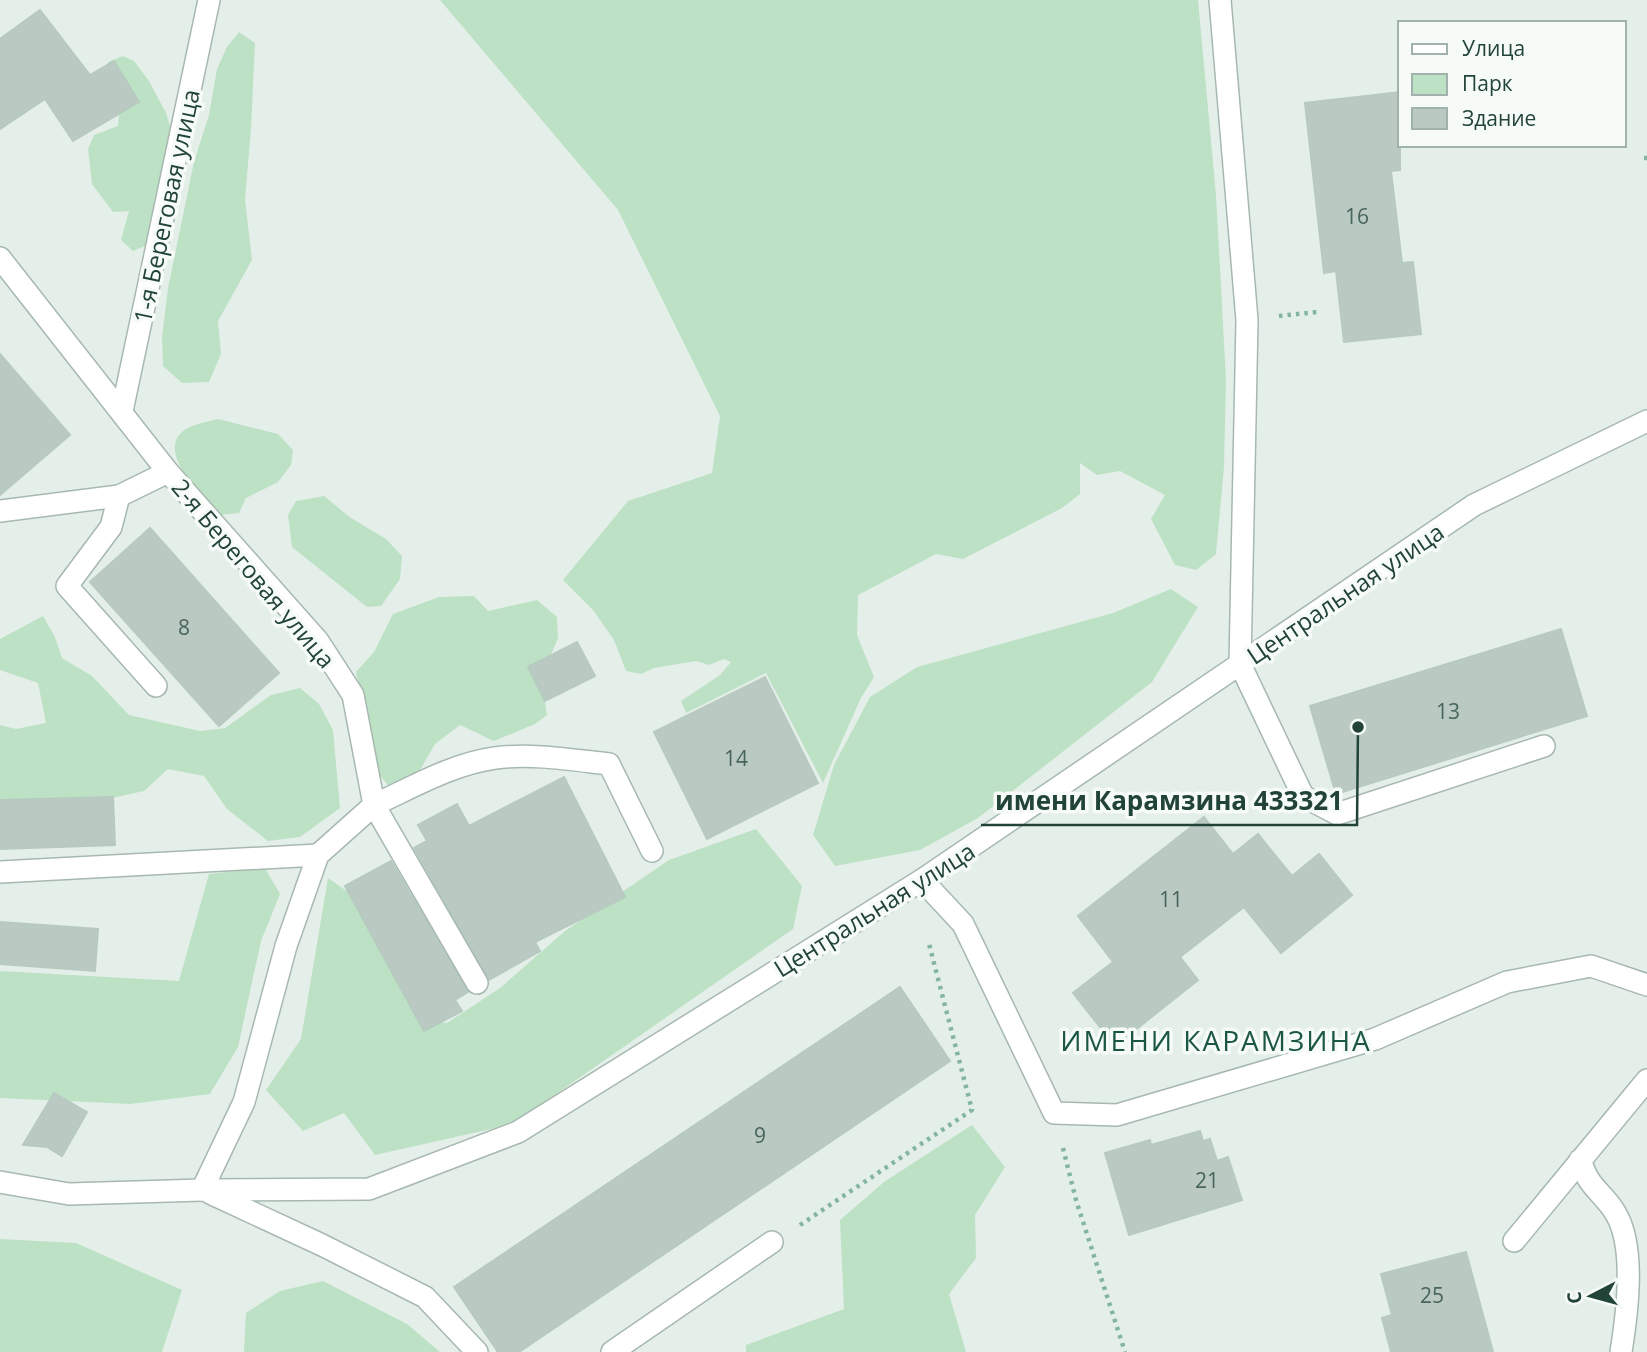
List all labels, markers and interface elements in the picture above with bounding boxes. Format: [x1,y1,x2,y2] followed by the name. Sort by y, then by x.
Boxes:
[1398,21,1626,147] legend
[1462,34,1525,62] text: Улица
[1462,69,1513,97] text: Парк
[125,86,207,326] street label: 1-я Береговая улица
[1462,104,1536,132] text: Здание
[1345,202,1369,230] house number: 16
[165,471,343,675] street label: 2-я Береговая улица
[1240,515,1450,671] street label: Центральная улица
[178,613,190,641] house number: 8
[1436,697,1460,725] house number: 13
[724,744,748,772] house number: 14
[981,778,1357,825] callout: имени Карамзина 433321
[995,782,1343,818] text: имени Карамзина 433321
[767,834,981,984] street label: Центральная улица
[1159,885,1183,913] house number: 11
[1060,1021,1372,1059] district label: ИМЕНИ КАРАМЗИНА
[754,1121,766,1149] house number: 9
[1195,1166,1219,1194] house number: 21
[1556,1261,1626,1331] north arrow
[1420,1281,1444,1309] house number: 25
[1561,1290,1588,1305] text: С

